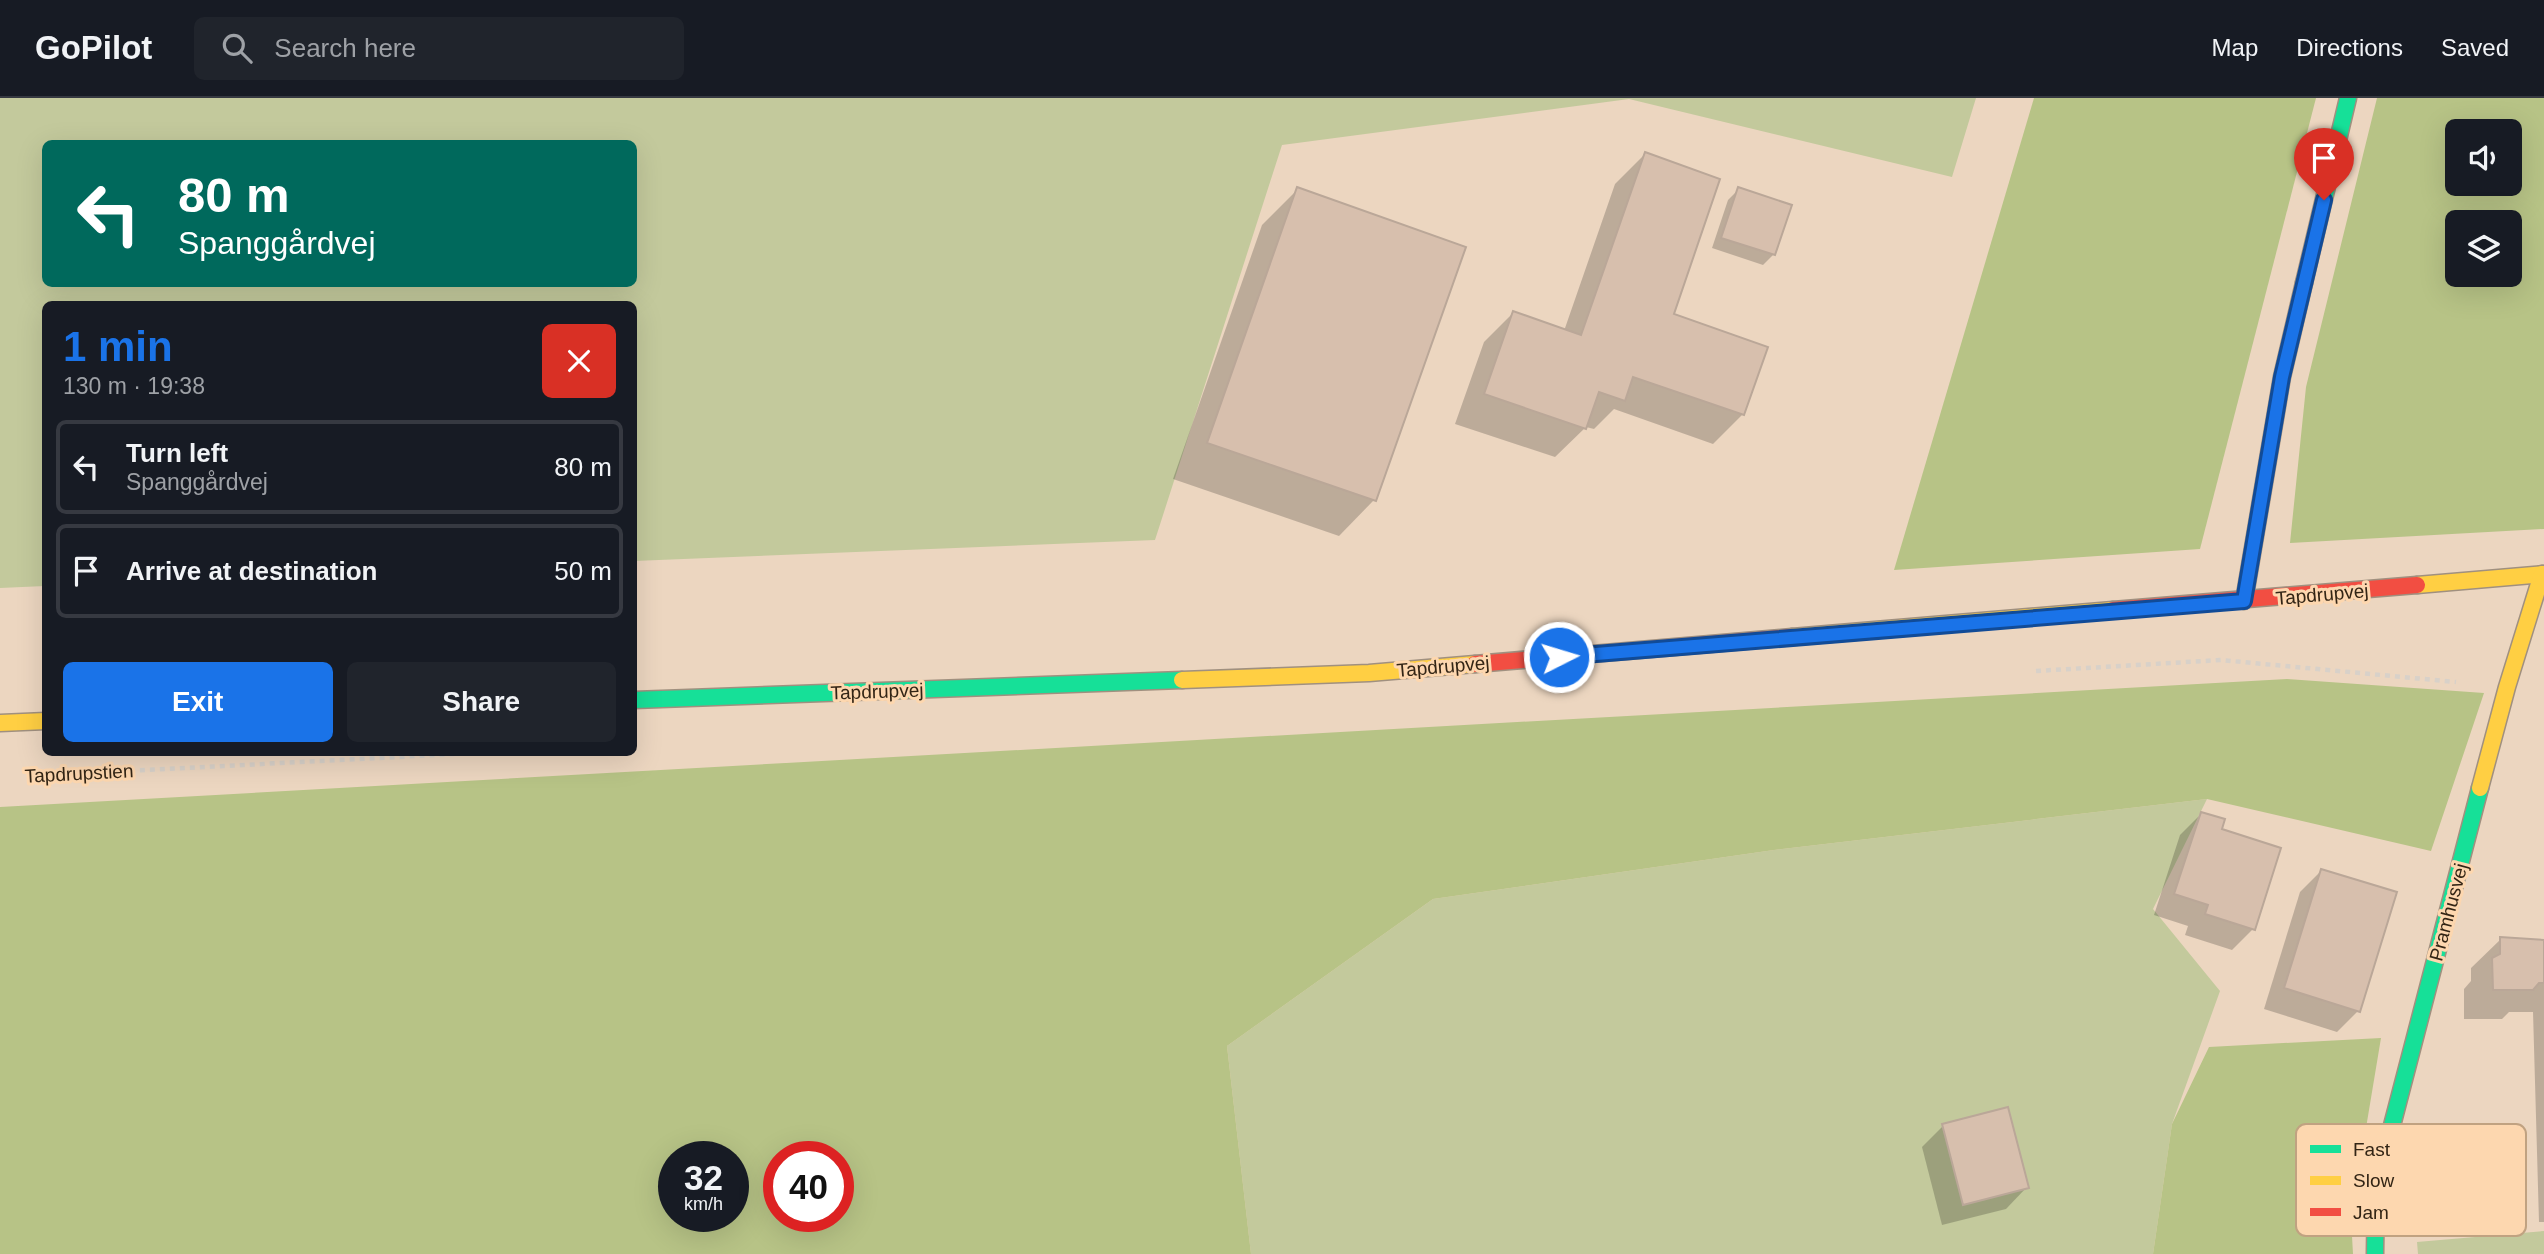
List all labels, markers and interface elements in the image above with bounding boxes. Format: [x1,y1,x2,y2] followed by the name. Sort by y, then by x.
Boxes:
[194,17,684,80] search box
[35,29,152,66] text: GoPilot
[218,29,256,67] icon: search
[274,33,416,63] text: Search here
[2212,34,2258,61] text: Map
[2296,34,2403,61] text: Directions
[2441,34,2509,61] text: Saved
[2445,119,2522,287] map controls
[2445,119,2522,196] button: sound
[2294,128,2354,200] pin
[2305,139,2343,177] icon: arrive
[63,168,154,259] icon: left
[178,168,290,222] text: 80 m
[2445,210,2522,287] button: layers
[178,225,375,261] text: Spanggårdvej
[63,323,173,370] text: 1 min
[542,324,616,398] button: close
[63,373,205,399] text: 130 m · 19:38
[126,438,228,468] text: Turn left
[67,448,105,486] icon: left
[554,452,612,482] text: 80 m
[126,469,268,495] text: Spanggårdvej
[67,552,105,590] icon: arrive
[126,556,377,586] text: Arrive at destination
[554,556,612,586] text: 50 m
[2275,580,2369,609] street label: Tapdrupvej
[1522,620,1596,694] position arrow
[1396,652,1490,681] street label: Tapdrupvej
[63,662,333,742] button: Exit
[347,662,616,742] button: Share
[830,679,924,704] street label: Tapdrupvej
[24,760,134,787] street label: Tapdrupstien
[2425,861,2472,963] street label: Pramhusvej
[2296,1124,2526,1236] legend
[2353,1139,2391,1160] text: Fast
[763,1141,854,1232] speed limit sign: 40
[684,1158,723,1197] text: 32
[2353,1170,2394,1191] text: Slow
[684,1194,723,1214] text: km/h
[2353,1202,2389,1223] text: Jam

